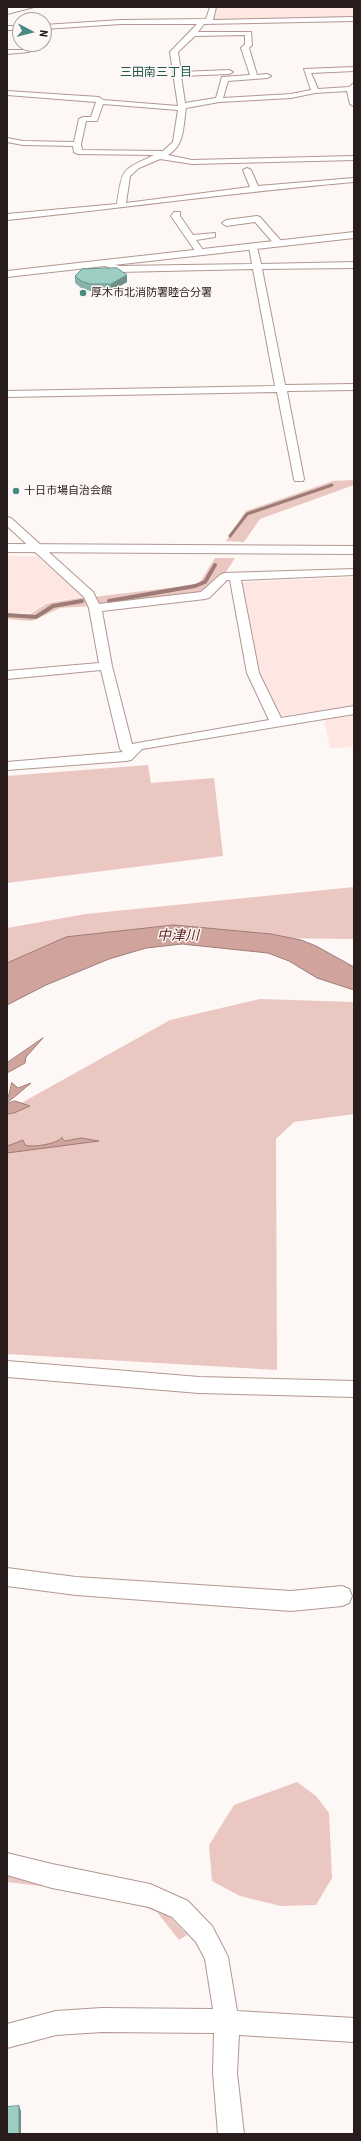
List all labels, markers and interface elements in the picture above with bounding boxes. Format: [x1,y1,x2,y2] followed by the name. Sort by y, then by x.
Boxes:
[12,12,52,52] north arrow
[37,29,50,38] text: N
[120,66,192,80] district label: 三田南三丁目
[91,286,212,300] place label: 厚木市北消防署睦合分署
[78,288,88,298] marker: 厚木市北消防署睦合分署
[24,484,112,498] place label: 十日市場自治会館
[11,486,21,496] marker: 十日市場自治会館
[157,928,199,944] water label: 中津川

